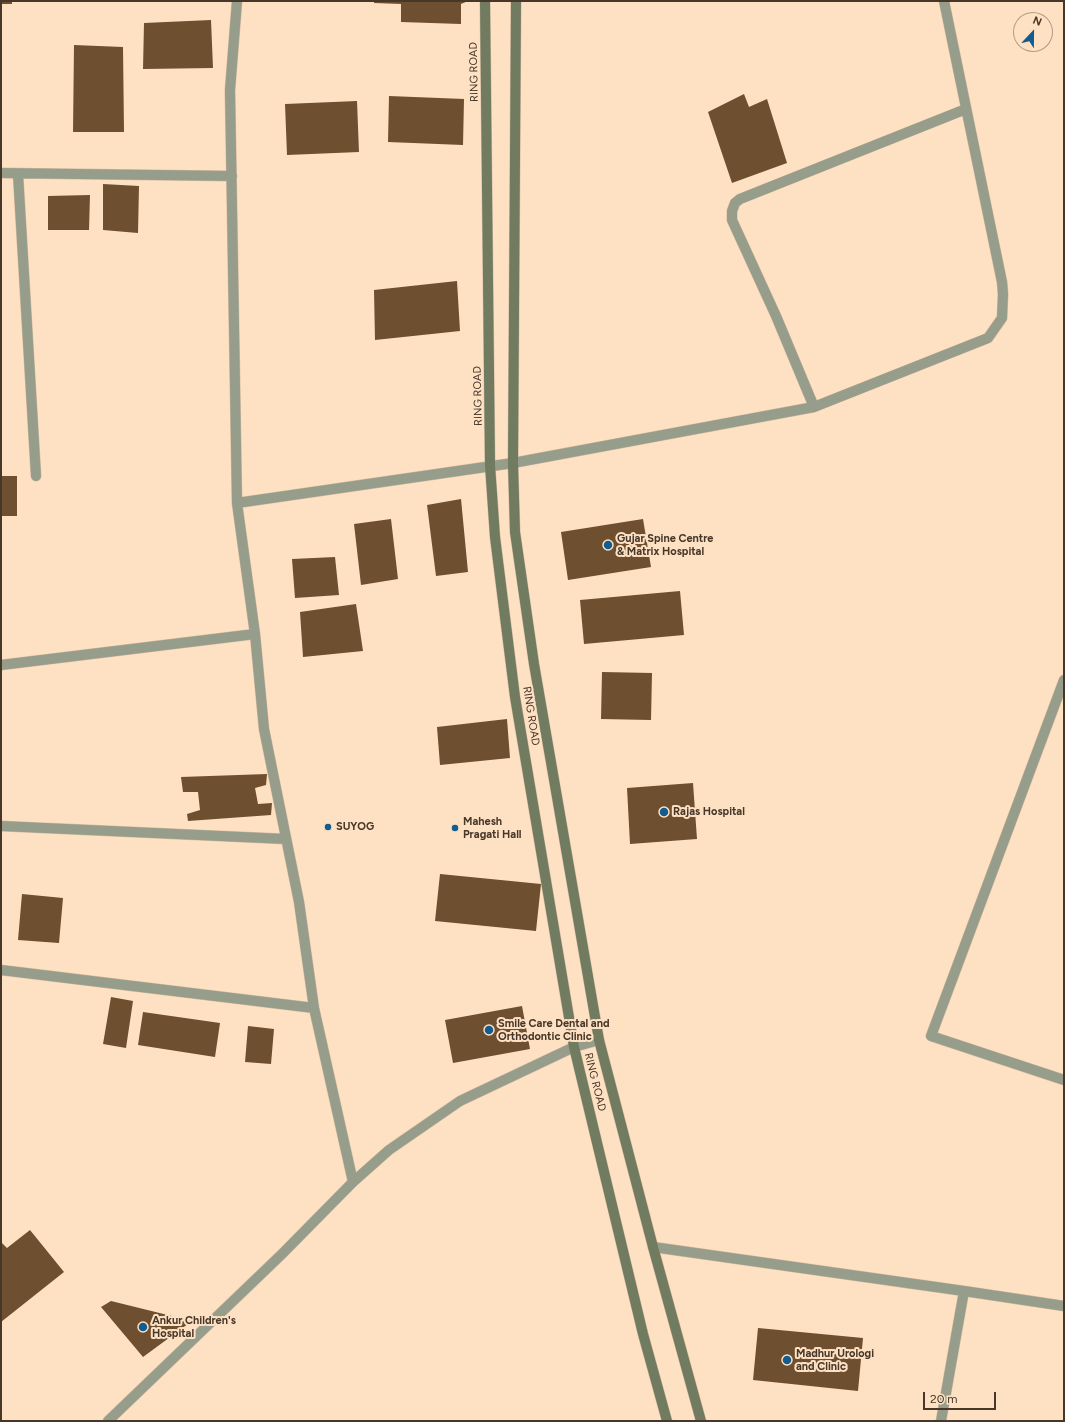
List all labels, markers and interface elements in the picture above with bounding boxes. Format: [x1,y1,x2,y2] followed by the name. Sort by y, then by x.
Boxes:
[1013,12,1053,52] north arrow
[1031,14,1044,29] text: N
[467,42,481,102] street label: RING ROAD
[471,366,485,426] street label: RING ROAD
[617,532,713,558] place label: Gujar Spine Centre & Matrix Hospital
[602,539,614,551] marker: Gujar Spine Centre & Matrix Hospital
[520,685,542,747] street label: RING ROAD
[673,805,745,819] place label: Rajas Hospital
[658,806,670,818] marker: Rajas Hospital
[463,815,522,841] place label: Mahesh Pragati Hall
[336,820,374,834] place label: SUYOG
[323,822,333,832] marker: SUYOG
[450,823,460,833] marker: Mahesh Pragati Hall
[498,1017,609,1043] place label: Smile Care Dental and Orthodontic Clinic
[483,1024,495,1036] marker: Smile Care Dental and Orthodontic Clinic
[581,1051,609,1113] street label: RING ROAD
[152,1314,236,1340] place label: Ankur Children's Hospital
[137,1321,149,1333] marker: Ankur Children's Hospital
[796,1347,874,1373] place label: Madhur Urologi and Clinic
[781,1354,793,1366] marker: Madhur Urologi and Clinic
[925,1384,998,1410] scale bar
[930,1392,958,1406] text: 20 m

